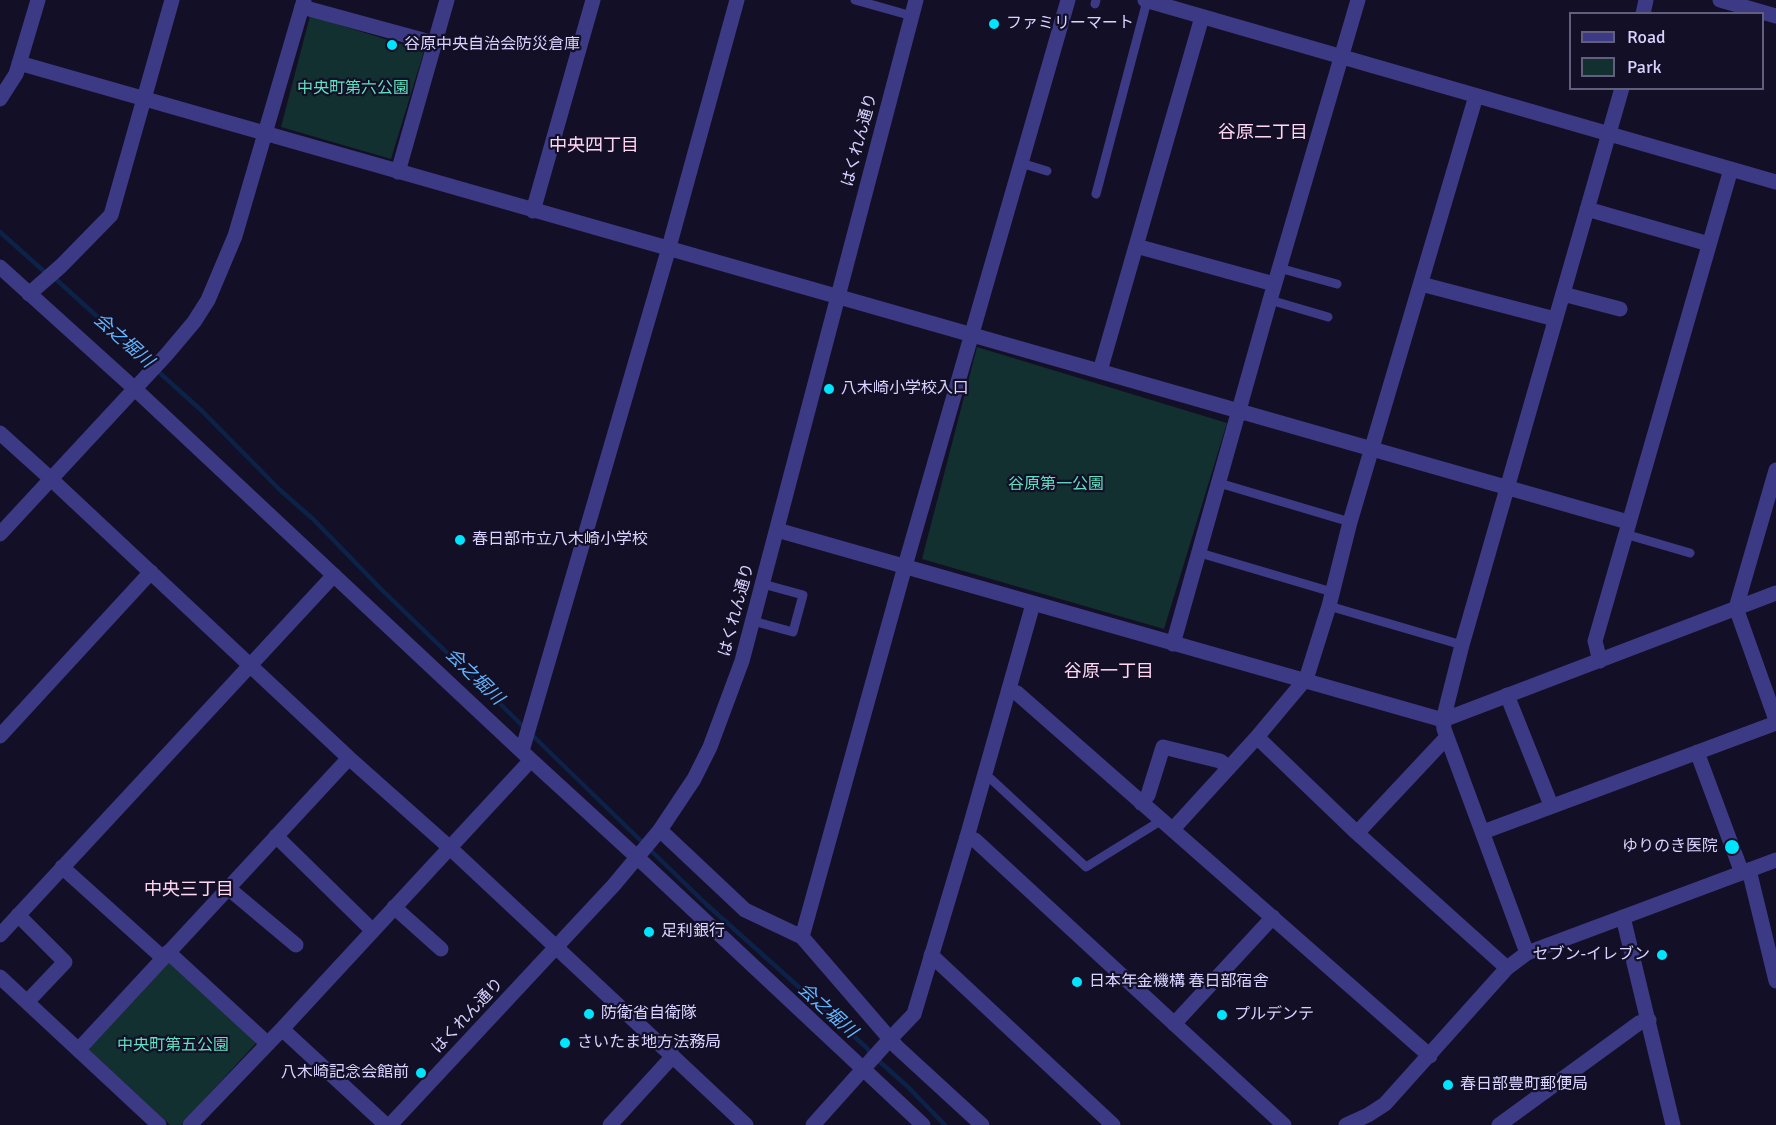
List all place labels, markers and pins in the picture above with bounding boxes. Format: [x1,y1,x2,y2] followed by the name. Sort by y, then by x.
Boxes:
[1006,14,1134,34] place label: ファミリーマート
[987,17,1001,31] marker: ファミリーマート
[404,35,580,55] place label: 谷原中央自治会防災倉庫
[385,38,399,52] marker: 谷原中央自治会防災倉庫
[841,379,969,399] place label: 八木崎小学校入口
[822,382,836,396] marker: 八木崎小学校入口
[472,530,648,550] place label: 春日部市立八木崎小学校
[453,533,467,547] marker: 春日部市立八木崎小学校
[1622,837,1718,857] place label: ゆりのき医院
[1723,838,1741,856] marker: ゆりのき医院
[661,922,725,942] place label: 足利銀行
[642,925,656,939] marker: 足利銀行
[1532,945,1650,965] place label: セブン-イレブン
[1655,948,1669,962] marker: セブン-イレブン
[1089,972,1269,992] place label: 日本年金機構 春日部宿舎
[1070,975,1084,989] marker: 日本年金機構 春日部宿舎
[601,1004,697,1024] place label: 防衛省自衛隊
[1234,1005,1314,1025] place label: プルデンテ
[582,1007,596,1021] marker: 防衛省自衛隊
[1215,1008,1229,1022] marker: プルデンテ
[577,1033,721,1053] place label: さいたま地方法務局
[558,1036,572,1050] marker: さいたま地方法務局
[281,1063,409,1083] place label: 八木崎記念会館前
[414,1066,428,1080] marker: 八木崎記念会館前
[1460,1075,1588,1095] place label: 春日部豊町郵便局
[1441,1078,1455,1092] marker: 春日部豊町郵便局

